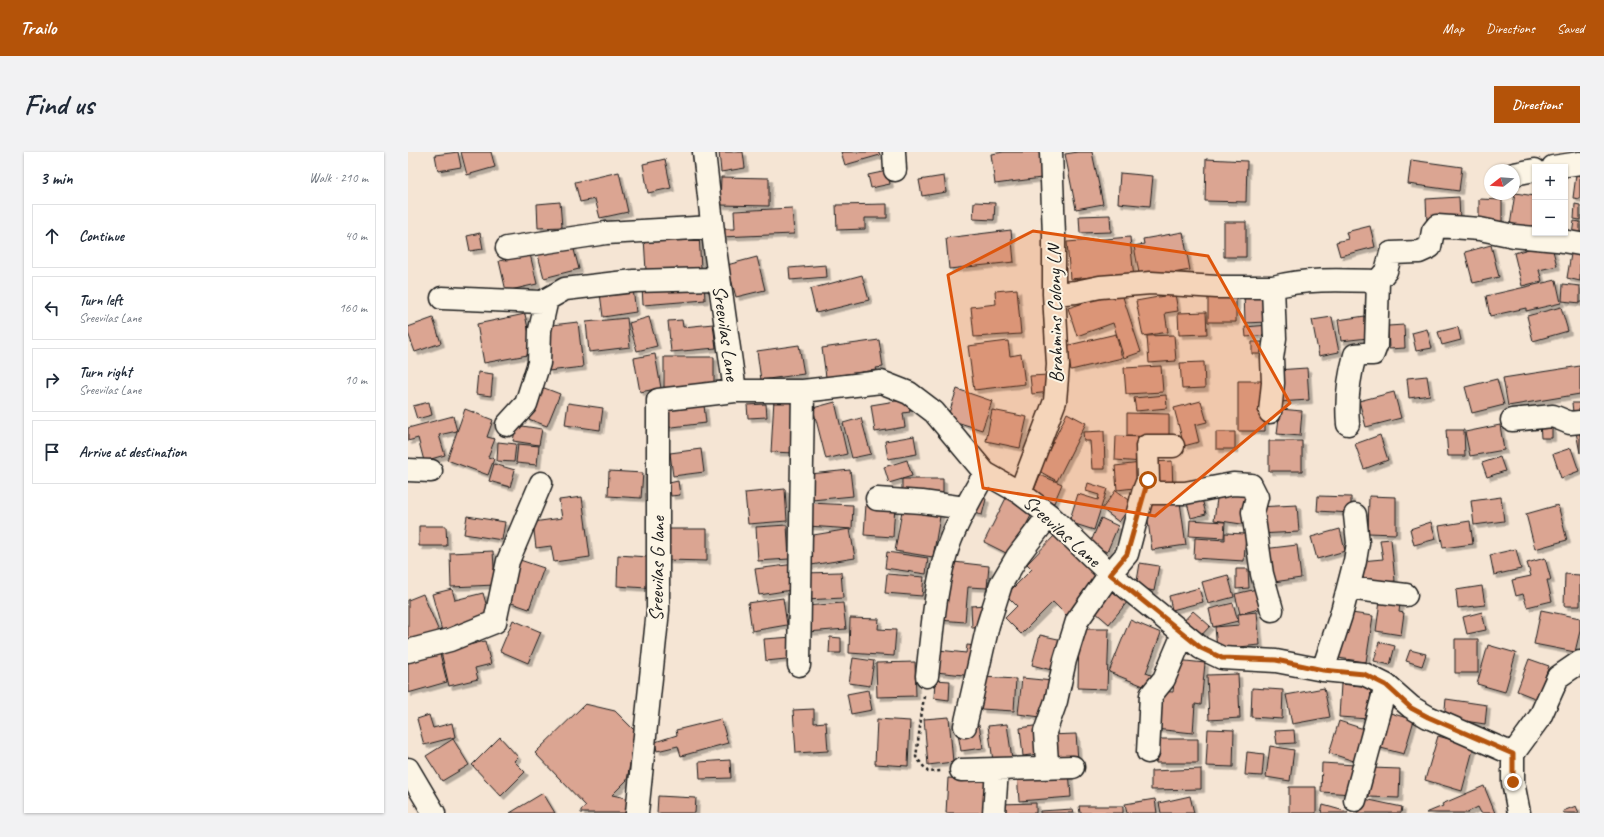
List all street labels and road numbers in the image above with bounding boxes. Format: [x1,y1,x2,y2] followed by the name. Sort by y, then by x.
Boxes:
[1041,242,1069,383] street label: Brahmins Colony LN
[707,284,745,384] street label: Sreevilas Lane
[1018,490,1107,573] street label: Sreevilas Lane
[644,515,670,622] street label: Sreevilas G lane

